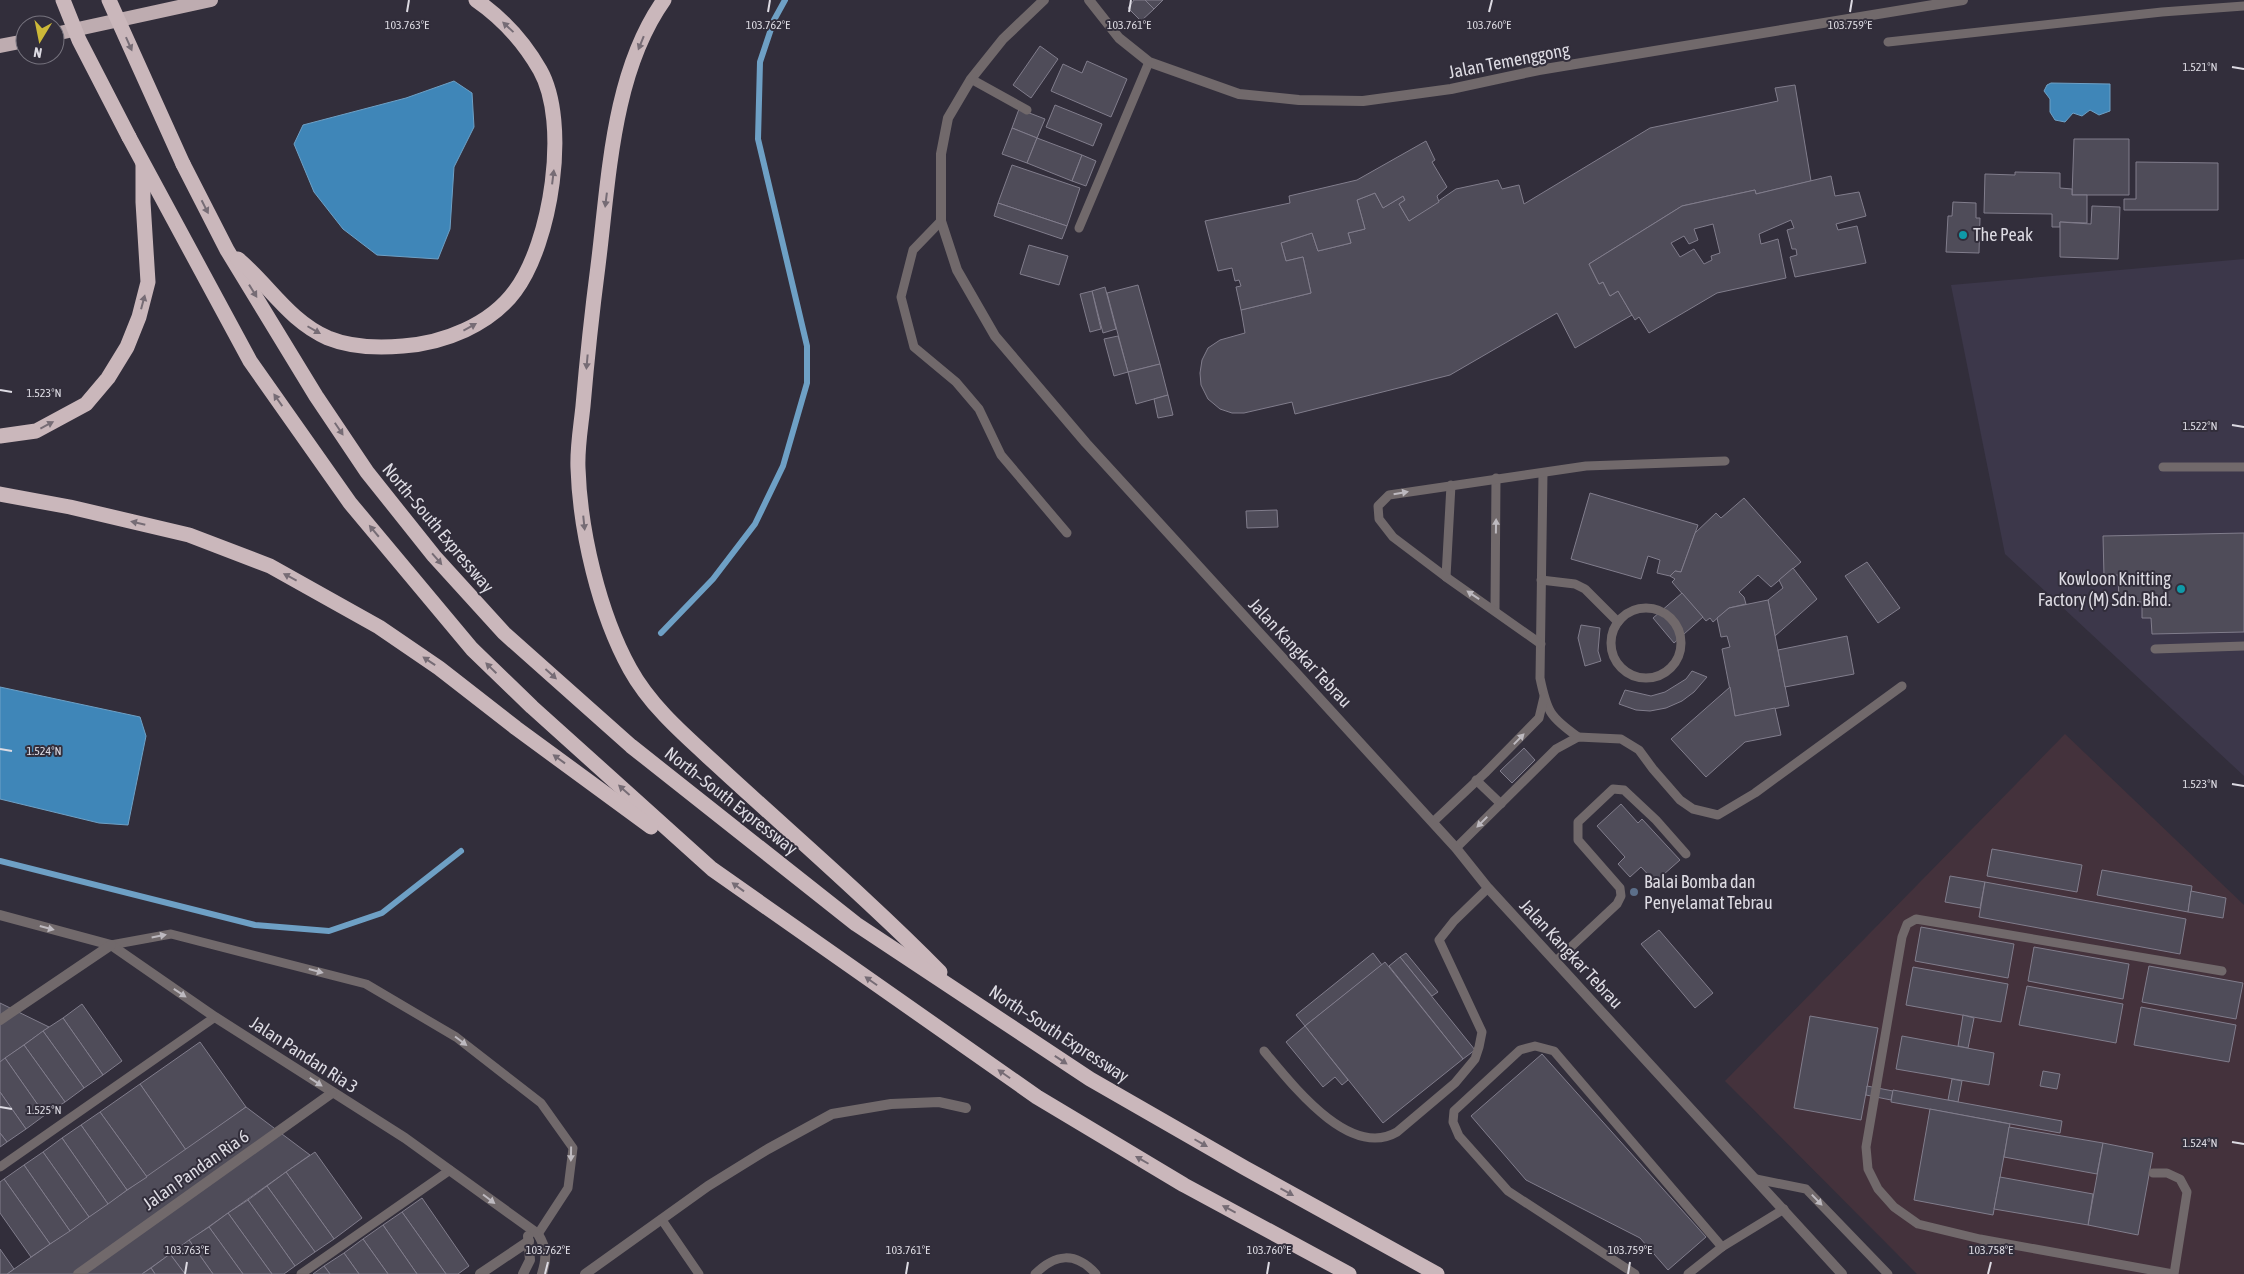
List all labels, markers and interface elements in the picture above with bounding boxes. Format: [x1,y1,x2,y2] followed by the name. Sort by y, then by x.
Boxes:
[15,15,65,65] north arrow
[385,18,429,32] text: 103.763°E
[746,18,790,32] text: 103.762°E
[1107,18,1151,32] text: 103.761°E
[1467,18,1511,32] text: 103.760°E
[1828,18,1872,32] text: 103.759°E
[502,21,514,33] one-way arrow
[637,35,644,50] one-way arrow
[126,37,134,51] one-way arrow
[1447,38,1572,83] street label: Jalan Temenggong
[32,44,43,61] text: N
[2182,60,2218,74] text: 1.521°N
[549,168,557,184] one-way arrow
[602,193,610,209] one-way arrow
[201,200,209,214] one-way arrow
[1973,224,2033,245] place label: The Peak
[1957,229,1969,241] marker: The Peak
[248,285,258,298] one-way arrow
[139,295,147,310] one-way arrow
[462,323,477,331] one-way arrow
[307,325,321,334] one-way arrow
[583,354,591,370] one-way arrow
[26,386,62,400] text: 1.523°N
[273,393,283,407] one-way arrow
[2182,419,2218,433] text: 1.522°N
[40,421,54,430] one-way arrow
[334,423,343,436] one-way arrow
[378,459,499,597] street label: North–South Expressway
[1393,489,1409,497] one-way arrow
[580,516,588,532] one-way arrow
[1492,518,1500,534] one-way arrow
[130,519,145,527] one-way arrow
[368,526,380,538] one-way arrow
[431,552,442,565] one-way arrow
[2038,568,2171,610] place label: Kowloon Knitting Factory (M) Sdn. Bhd.
[284,572,297,581] one-way arrow
[2175,583,2187,595] marker: Kowloon Knitting Factory (M) Sdn. Bhd.
[1466,591,1480,600] one-way arrow
[1244,594,1356,712] street label: Jalan Kangkar Tebrau
[422,656,436,666] one-way arrow
[486,662,498,674] one-way arrow
[544,668,556,680] one-way arrow
[1513,733,1525,745] one-way arrow
[661,742,802,859] street label: North–South Expressway
[26,744,62,758] text: 1.524°N
[552,754,565,764] one-way arrow
[2182,777,2218,791] text: 1.523°N
[617,784,630,795] one-way arrow
[1477,816,1489,828] one-way arrow
[1644,871,1773,913] place label: Balai Bomba dan Penyelamat Tebrau
[732,882,745,893] one-way arrow
[1628,886,1640,898] marker: Balai Bomba dan Penyelamat Tebrau
[1515,895,1627,1013] street label: Jalan Kangkar Tebrau
[40,924,55,932] one-way arrow
[151,932,166,940] one-way arrow
[309,967,324,975] one-way arrow
[864,976,877,986] one-way arrow
[985,981,1133,1087] street label: North–South Expressway
[173,988,187,997] one-way arrow
[246,1012,362,1097] street label: Jalan Pandan Ria 3
[454,1035,467,1046] one-way arrow
[1055,1055,1068,1065] one-way arrow
[997,1069,1011,1079] one-way arrow
[309,1077,322,1087] one-way arrow
[26,1103,62,1117] text: 1.525°N
[139,1125,253,1214] street label: Jalan Pandan Ria 6
[2182,1136,2218,1150] text: 1.524°N
[1194,1139,1208,1147] one-way arrow
[567,1147,575,1163] one-way arrow
[1135,1156,1148,1165] one-way arrow
[1281,1187,1294,1196] one-way arrow
[482,1194,496,1204] one-way arrow
[1811,1194,1823,1206] one-way arrow
[1222,1205,1237,1213] one-way arrow
[165,1243,209,1257] text: 103.763°E
[526,1243,570,1257] text: 103.762°E
[886,1243,930,1257] text: 103.761°E
[1247,1243,1291,1257] text: 103.760°E
[1608,1243,1652,1257] text: 103.759°E
[1969,1243,2013,1257] text: 103.758°E

